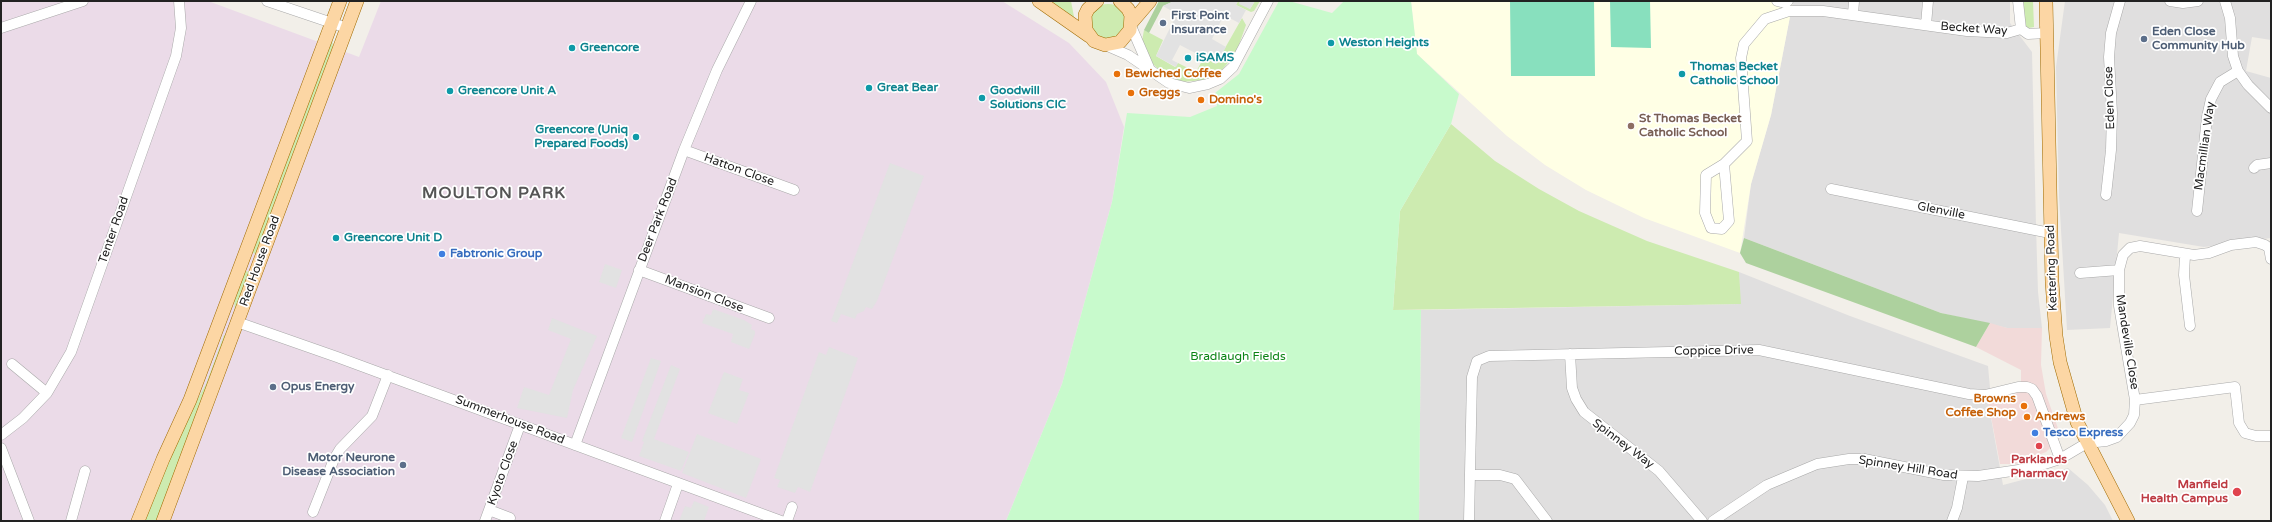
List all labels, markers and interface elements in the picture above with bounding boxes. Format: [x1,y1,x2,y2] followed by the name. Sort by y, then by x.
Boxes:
[1171,9,1229,37] place label: First Point Insurance
[1158,18,1168,28] marker: First Point Insurance
[1940,19,2008,39] street label: Becket Way
[2152,25,2245,53] place label: Eden Close Community Hub
[2139,34,2149,44] marker: Eden Close Community Hub
[1339,36,1429,50] place label: Weston Heights
[1326,38,1336,48] marker: Weston Heights
[580,41,639,55] place label: Greencore
[567,43,577,53] marker: Greencore
[1196,51,1234,65] place label: iSAMS
[1183,53,1193,63] marker: iSAMS
[1690,60,1778,88] place label: Thomas Becket Catholic School
[2102,66,2118,130] street label: Eden Close
[1125,67,1222,81] place label: Bewiched Coffee
[1112,69,1122,79] marker: Bewiched Coffee
[1677,69,1687,79] marker: Thomas Becket Catholic School
[877,81,938,95] place label: Great Bear
[864,83,874,93] marker: Great Bear
[458,84,556,98] place label: Greencore Unit A
[990,84,1066,112] place label: Goodwill Solutions CIC
[445,86,455,96] marker: Greencore Unit A
[1139,86,1180,100] place label: Greggs
[1126,88,1136,98] marker: Greggs
[977,93,987,103] marker: Goodwill Solutions CIC
[1209,93,1262,107] place label: Domino's
[1196,95,1206,105] marker: Domino's
[2192,101,2218,191] street label: Macmillian Way
[1639,112,1742,140] place label: St Thomas Becket Catholic School
[1626,121,1636,131] marker: St Thomas Becket Catholic School
[534,123,628,151] place label: Greencore (Uniq Prepared Foods)
[631,132,641,142] marker: Greencore (Uniq Prepared Foods)
[702,151,776,189] street label: Hatton Close
[635,176,681,264] street label: Deer Park Road
[422,184,566,204] district label: MOULTON PARK
[96,195,132,265] street label: Tenter Road
[1916,199,1966,223] street label: Glenville
[237,214,283,308] street label: Red House Road
[2043,225,2061,311] street label: Kettering Road
[344,231,442,245] place label: Greencore Unit D
[331,233,341,243] marker: Greencore Unit D
[450,247,542,261] place label: Fabtronic Group
[437,249,447,259] marker: Fabtronic Group
[663,272,745,316] street label: Mansion Close
[2112,293,2142,391] street label: Mandeville Close
[1674,343,1754,359] street label: Coppice Drive
[1190,350,1286,364] park label: Bradlaugh Fields
[281,380,354,394] place label: Opus Energy
[268,382,278,392] marker: Opus Energy
[1946,392,2016,420] place label: Browns Coffee Shop
[453,393,567,447] street label: Summerhouse Road
[2019,401,2029,411] marker: Browns Coffee Shop
[2035,410,2085,424] place label: Andrews
[2022,412,2032,422] marker: Andrews
[1589,416,1657,472] street label: Spinney Way
[2043,426,2123,440] place label: Tesco Express
[2030,428,2040,438] marker: Tesco Express
[485,439,521,507] street label: Kyoto Close
[2034,441,2044,451] marker: Parklands Pharmacy
[282,451,395,479] place label: Motor Neurone Disease Association
[1858,453,1958,483] street label: Spinney Hill Road
[2010,453,2068,481] place label: Parklands Pharmacy
[398,460,408,470] marker: Motor Neurone Disease Association
[2141,478,2228,506] place label: Manfield Health Campus
[2231,486,2243,498] marker: Manfield Health Campus

